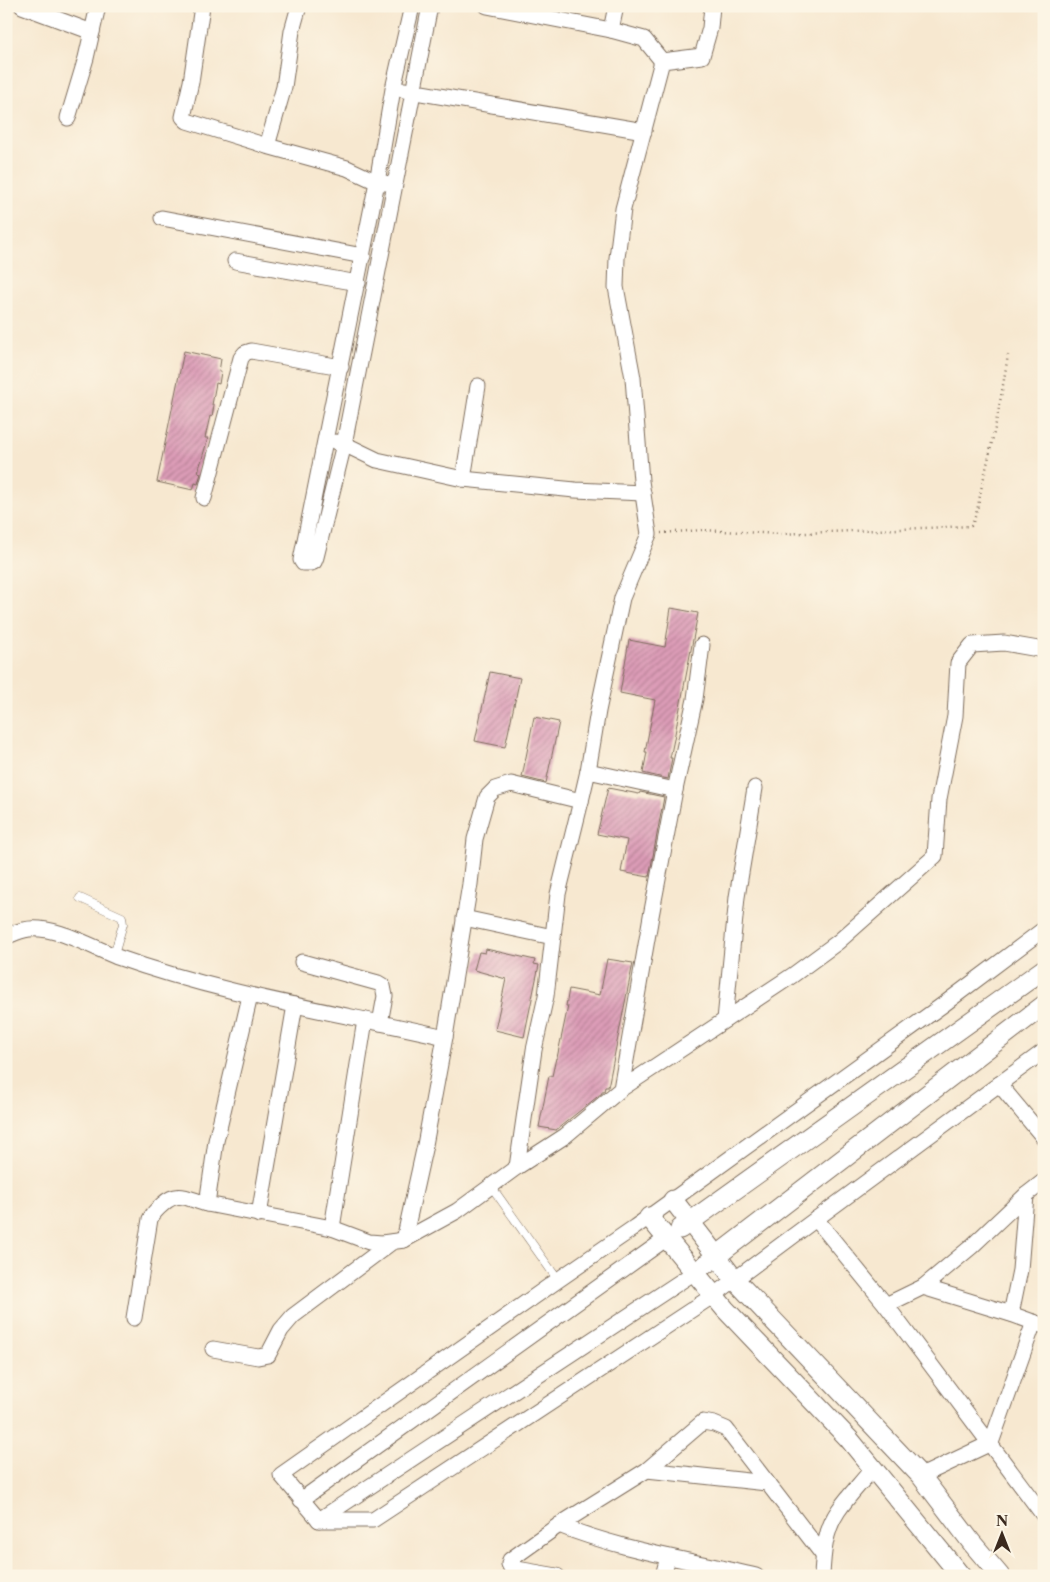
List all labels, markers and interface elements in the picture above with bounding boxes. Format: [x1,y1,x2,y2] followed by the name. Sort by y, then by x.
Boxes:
[978,1510,1028,1560] north arrow
[996,1512,1008,1530] text: N

